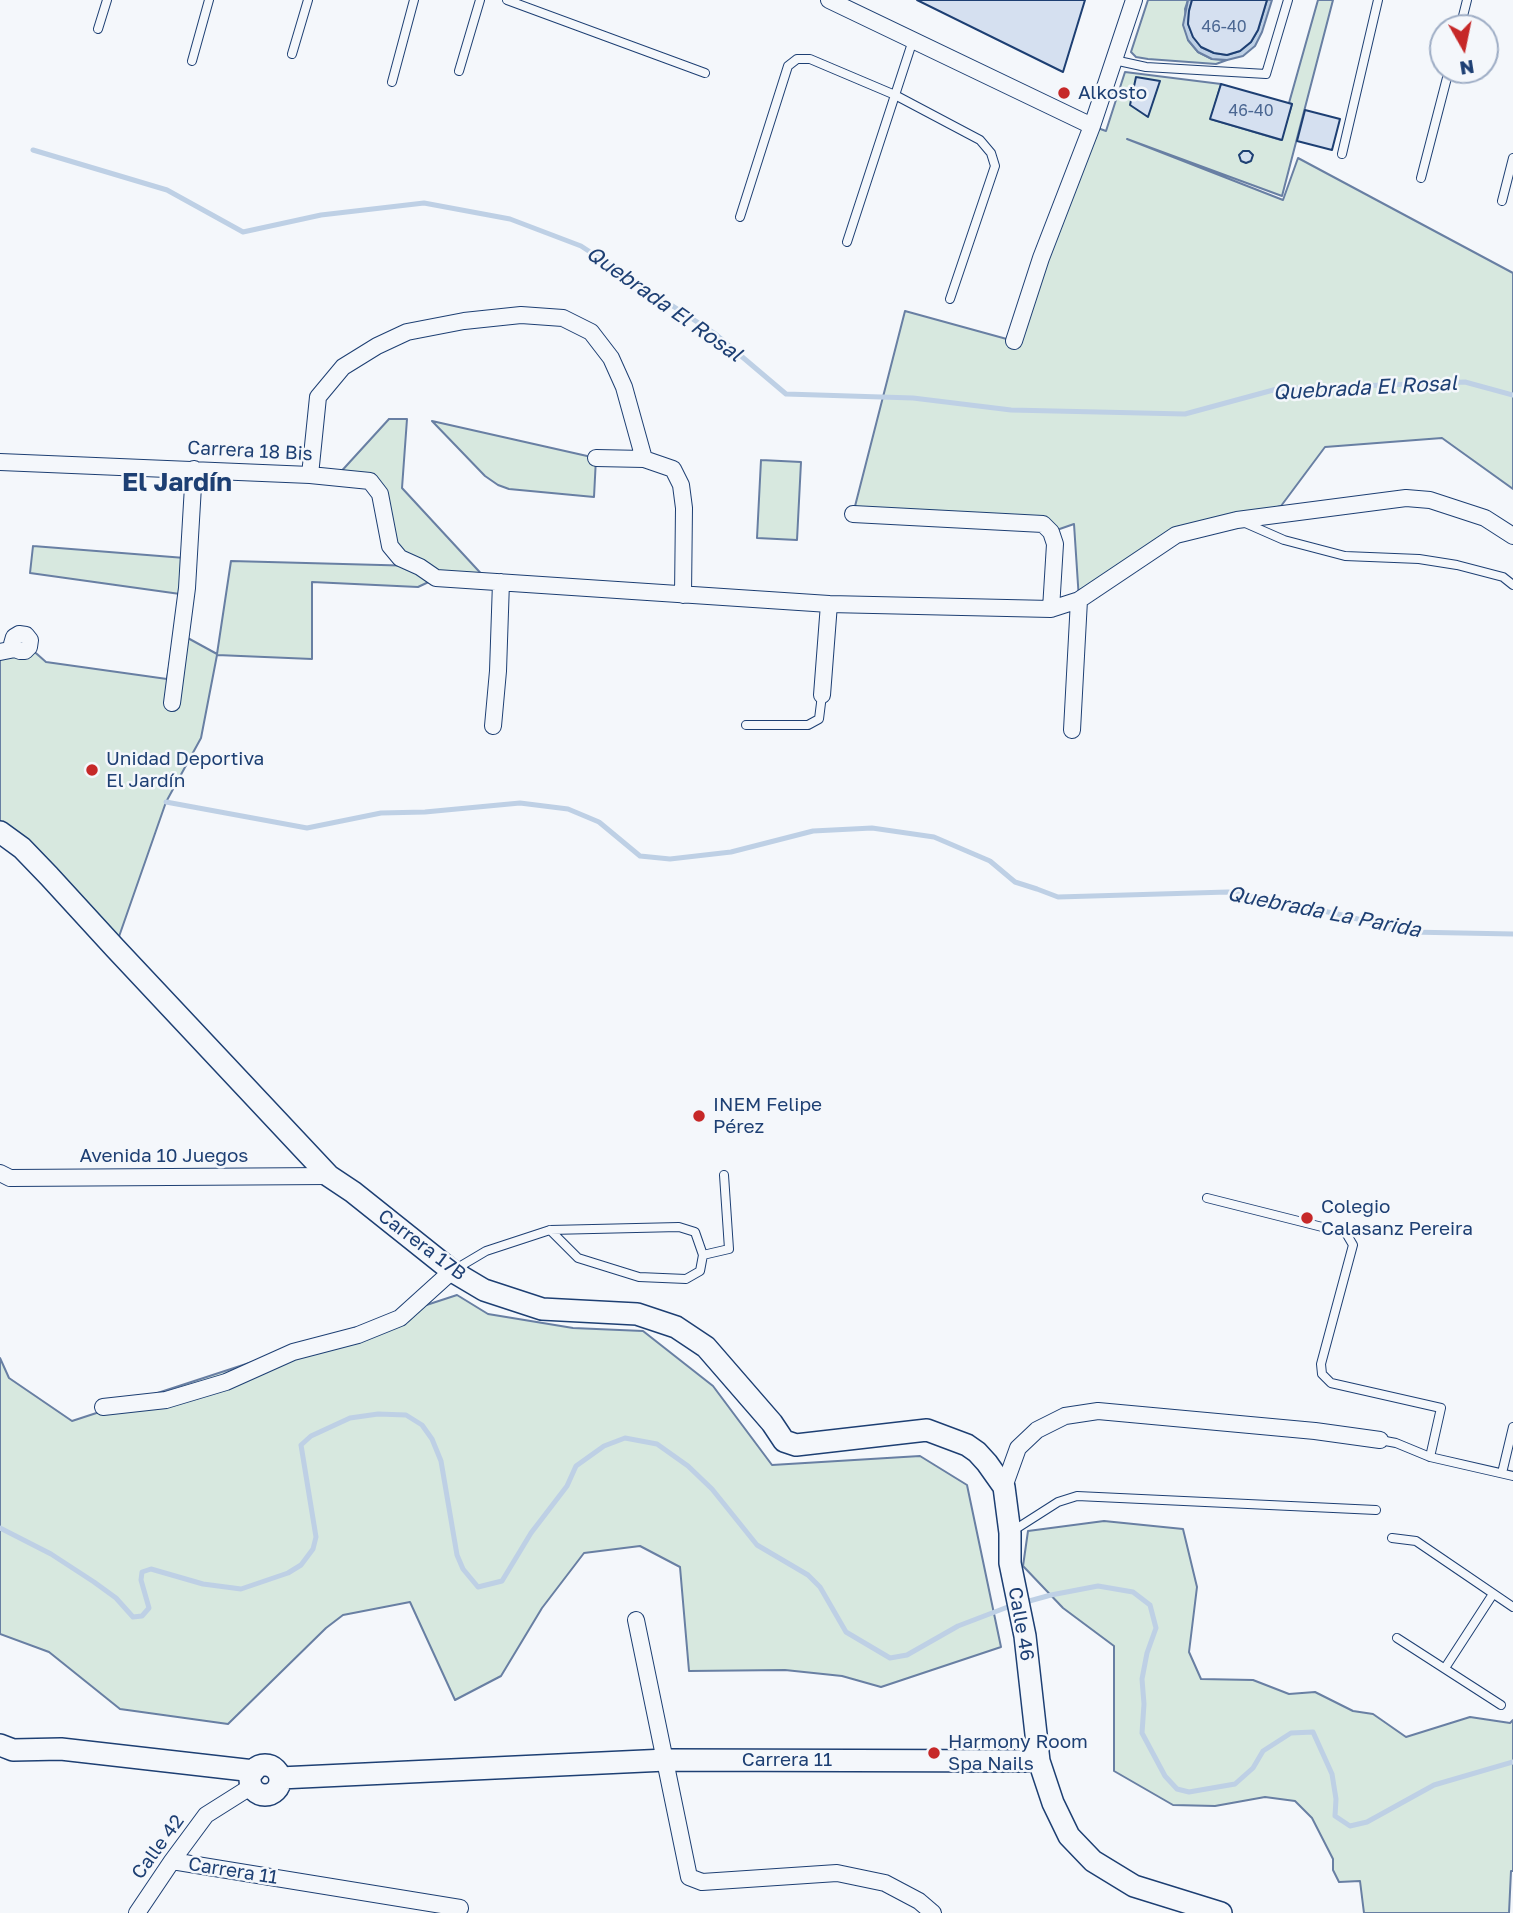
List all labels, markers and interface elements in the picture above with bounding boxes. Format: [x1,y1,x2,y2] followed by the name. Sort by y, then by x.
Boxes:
[1429,14,1499,84] north arrow
[1201,17,1247,37] house number: 46-40
[1458,56,1476,81] text: N
[1078,82,1147,104] place label: Alkosto
[1056,85,1072,101] marker: Alkosto
[1228,101,1274,121] house number: 46-40
[581,241,747,367] water label: Quebrada El Rosal
[1272,371,1458,405] water label: Quebrada El Rosal
[187,436,313,466] street label: Carrera 18 Bis
[122,467,232,499] district label: El Jardín
[106,748,264,792] place label: Unidad Deportiva El Jardín
[84,762,100,778] marker: Unidad Deportiva El Jardín
[1225,881,1423,943] water label: Quebrada La Parida
[713,1094,822,1138] place label: INEM Felipe Pérez
[691,1108,707,1124] marker: INEM Felipe Pérez
[80,1145,248,1167] street label: Avenida 10 Juegos
[1321,1196,1473,1240] place label: Colegio Calasanz Pereira
[374,1205,470,1285] street label: Carrera 17B
[1299,1210,1315,1226] marker: Colegio Calasanz Pereira
[1003,1585,1039,1663] street label: Calle 46
[948,1731,1088,1775] place label: Harmony Room Spa Nails
[926,1745,942,1761] marker: Harmony Room Spa Nails
[742,1749,832,1771] street label: Carrera 11
[127,1810,189,1884] street label: Calle 42
[187,1853,279,1889] street label: Carrera 11

